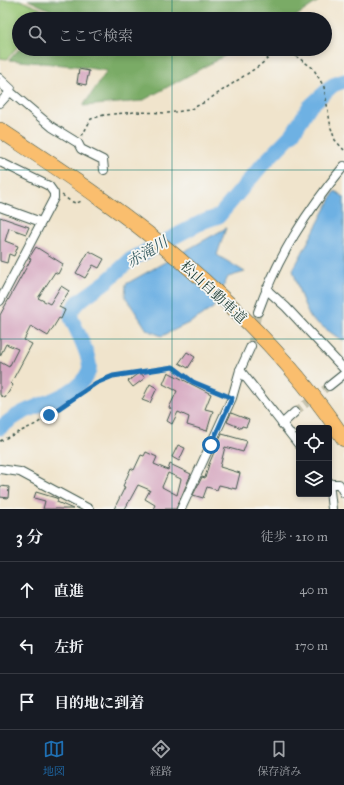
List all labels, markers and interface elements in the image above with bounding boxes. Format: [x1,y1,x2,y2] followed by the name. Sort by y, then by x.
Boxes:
[12,12,332,56] search box
[26,23,48,45] icon: search
[58,27,133,45] text: ここで検索
[123,232,173,271] water label: 赤滝川
[177,258,250,327] street label: 松山自動車道
[40,406,58,424] route end
[296,425,332,497] map controls
[296,425,332,461] button: locate
[202,436,220,454] route start
[296,461,332,497] button: layers
[16,527,43,548] text: 3 分
[261,529,328,545] text: 徒歩 · 210 m
[16,579,38,601] icon: ahead
[54,582,84,600] text: 直進
[299,582,328,598] text: 40 m
[16,635,38,657] icon: left
[54,638,84,656] text: 左折
[295,638,328,654] text: 170 m
[16,691,38,713] icon: arrive
[54,694,144,712] text: 目的地に到着
[43,738,65,778] tab: 地図
[150,738,172,778] tab: 経路
[257,738,301,778] tab: 保存済み

